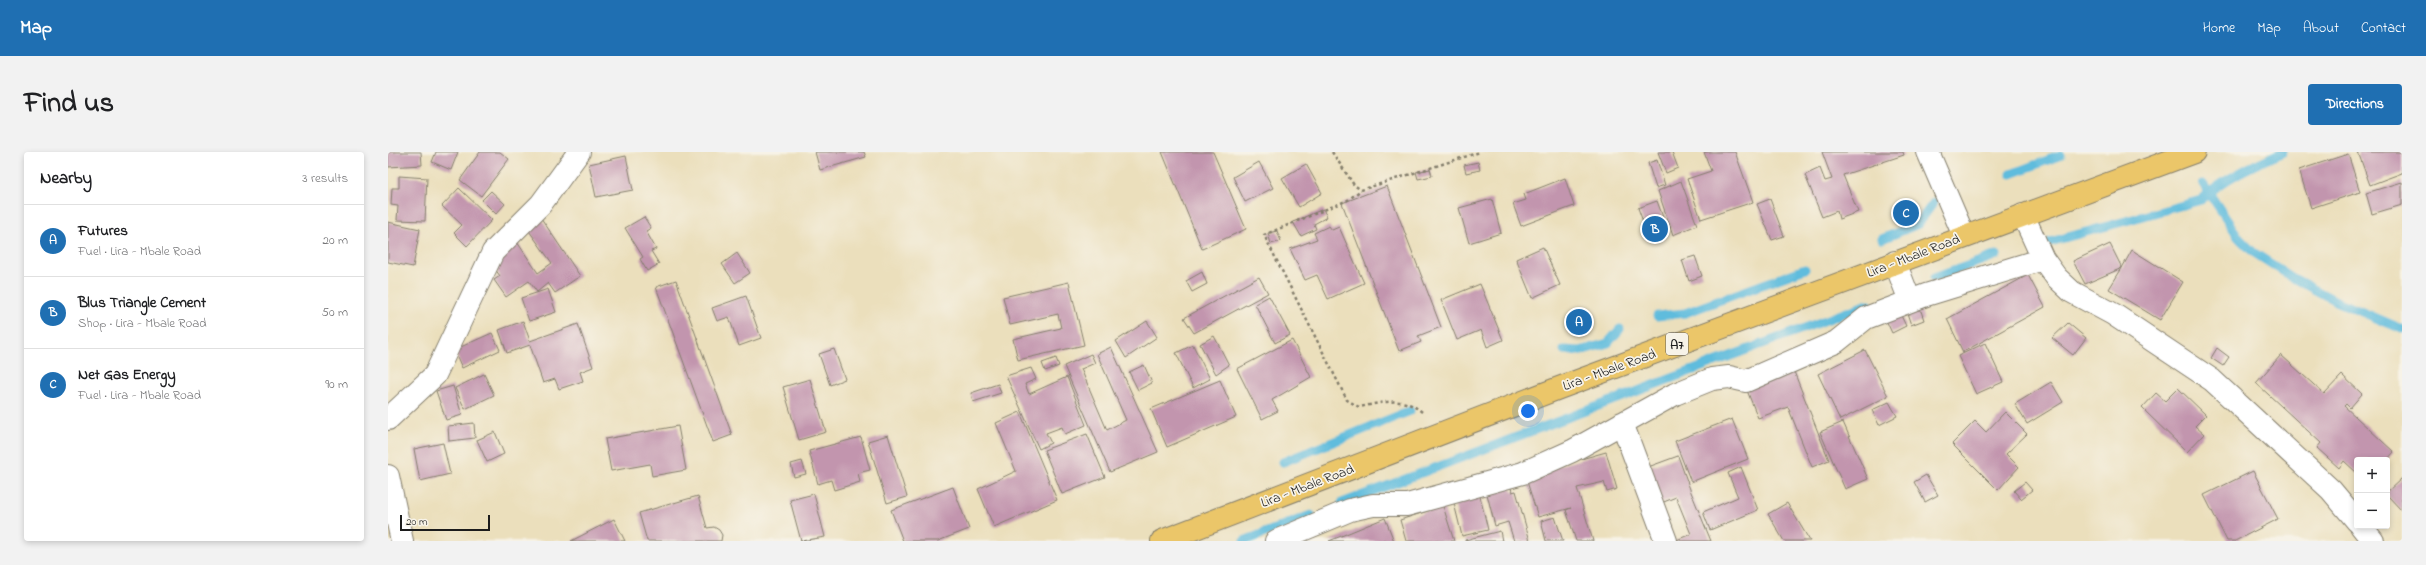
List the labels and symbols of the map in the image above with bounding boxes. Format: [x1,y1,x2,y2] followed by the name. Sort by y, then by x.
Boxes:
[1893,198,1919,228] pin: C
[1642,214,1668,244] pin: B
[1864,229,1963,284] street label: Lira - Mbale Road
[1566,307,1592,337] pin: A
[1666,333,1688,355] road number: A7
[1560,344,1659,397] street label: Lira - Mbale Road
[1518,401,1538,421] your location
[1258,459,1357,514] street label: Lira - Mbale Road
[400,513,490,532] scale bar

